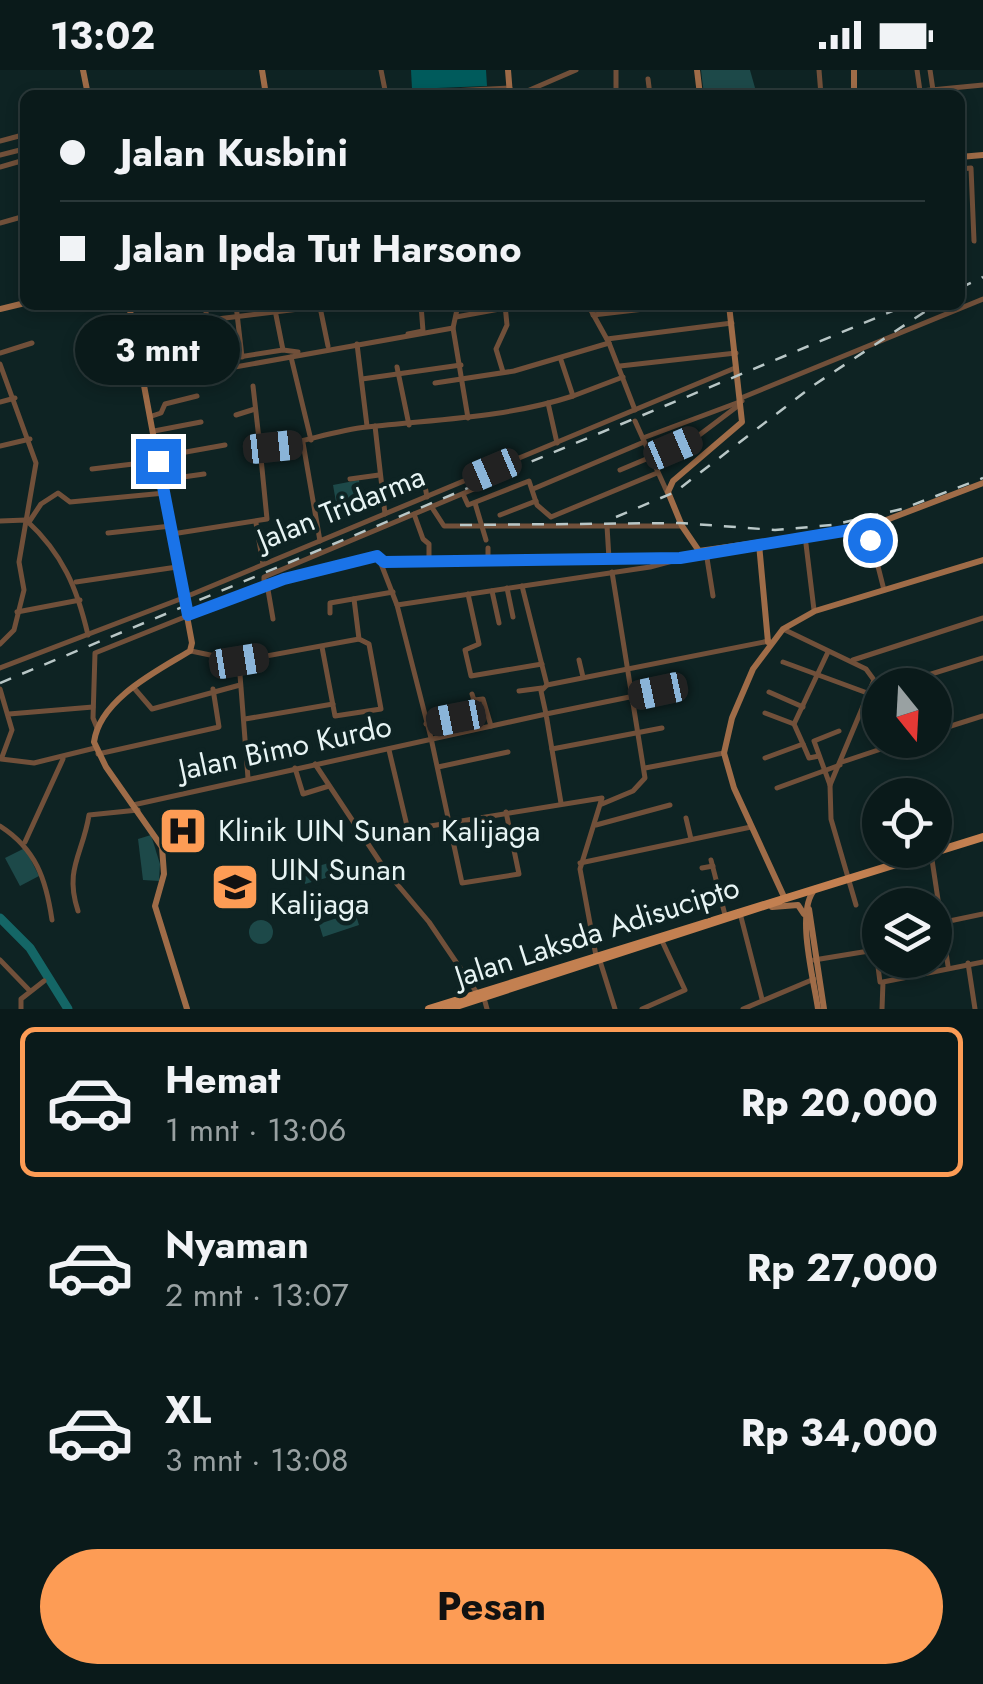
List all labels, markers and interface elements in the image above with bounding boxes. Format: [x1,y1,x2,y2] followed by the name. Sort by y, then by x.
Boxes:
[50,8,155,63] text: 13:02
[120,125,348,180] text: Jalan Kusbini
[120,221,522,276] text: Jalan Ipda Tut Harsono
[76,316,240,386] callout: 3 mnt
[115,327,200,373] text: 3 mnt
[640,422,706,474] car
[242,429,304,465] car
[136,439,181,484] route end
[459,444,525,496] car
[247,454,431,562] street label: Jalan Tridarma
[848,518,893,563] route start
[207,641,271,681] car
[862,668,952,758] north arrow
[862,668,952,978] map controls
[626,670,690,712] car
[424,698,488,738] car
[171,704,395,792] street label: Jalan Bimo Kurdo
[862,778,952,868] button: locate
[157,805,209,857] hospital icon: Klinik UIN Sunan Kalijaga
[218,809,540,852] place label: Klinik UIN Sunan Kalijaga
[270,848,407,925] place label: UIN Sunan Kalijaga
[209,861,261,913] school or university icon: UIN Sunan Kalijaga
[445,865,745,999] street label: Jalan Laksda Adisucipto
[862,888,952,978] button: layers
[165,1052,280,1107] text: Hemat
[45,1057,135,1147] icon: car
[741,1075,938,1130] text: Rp 20,000
[165,1107,346,1153] text: 1 mnt · 13:06
[165,1217,309,1272] text: Nyaman
[45,1222,135,1312] icon: car
[747,1240,938,1295] text: Rp 27,000
[165,1272,349,1318] text: 2 mnt · 13:07
[165,1382,211,1437] text: XL
[45,1387,135,1477] icon: car
[741,1405,938,1460] text: Rp 34,000
[165,1437,348,1483] text: 3 mnt · 13:08
[40,1549,943,1664] button: Pesan

